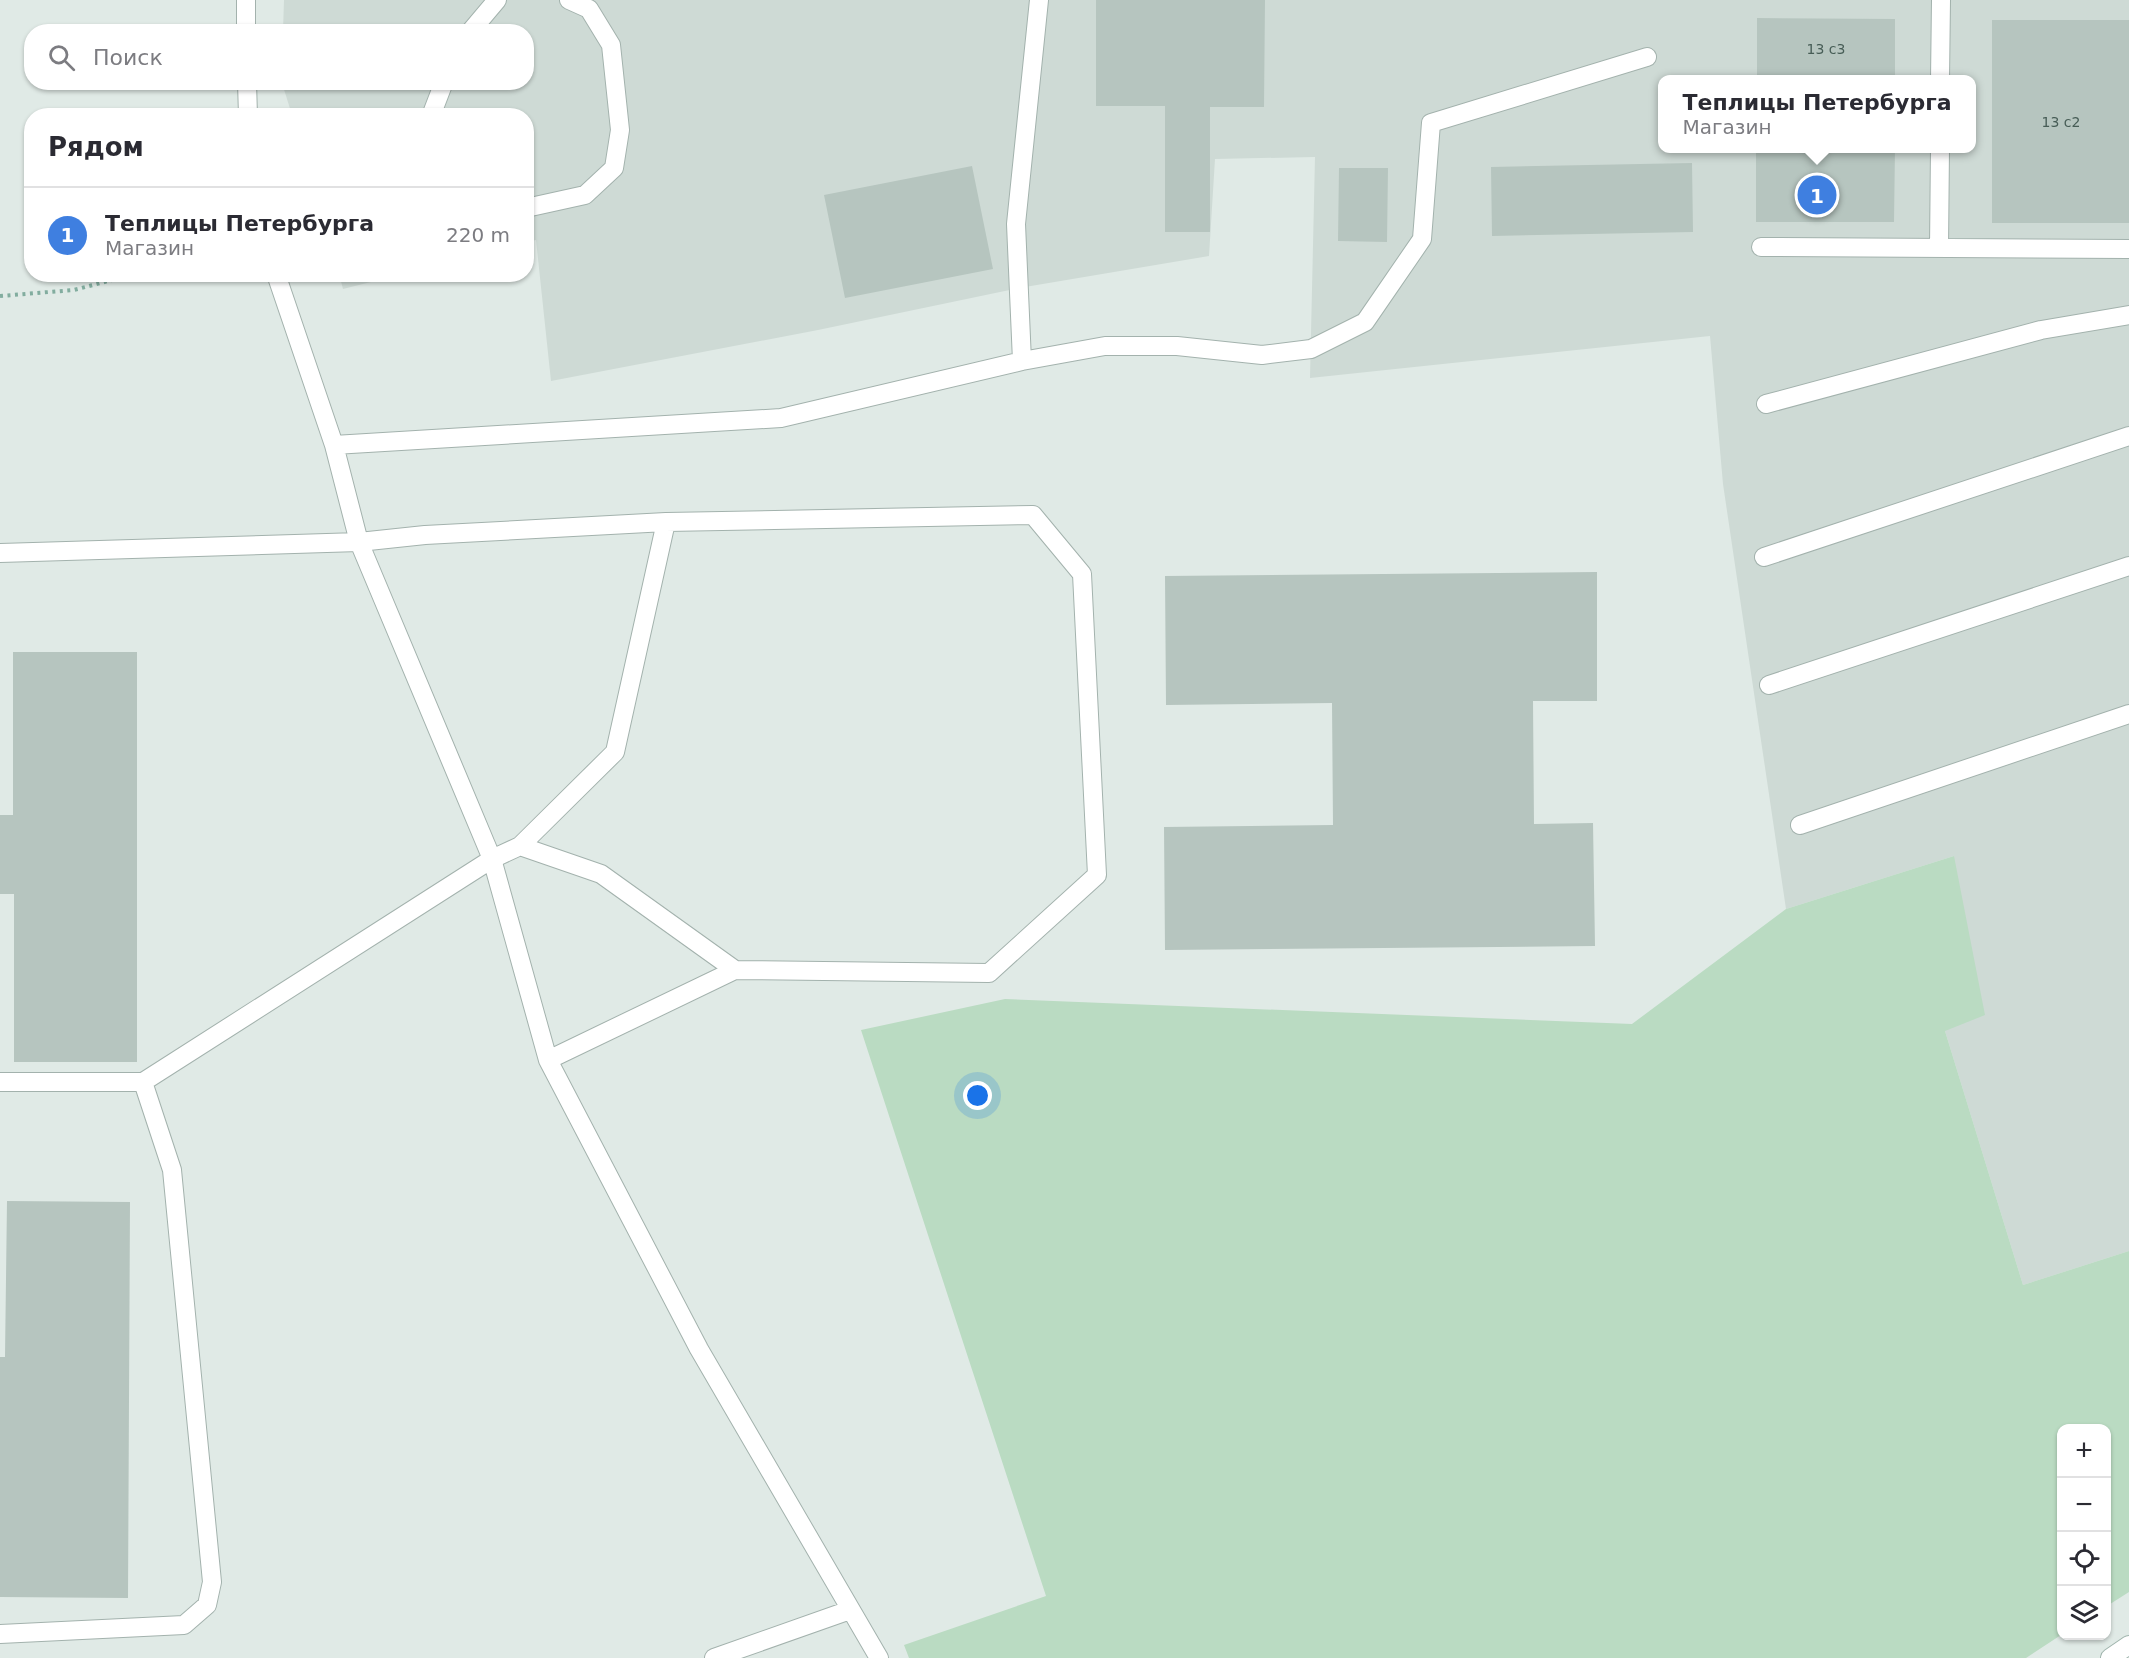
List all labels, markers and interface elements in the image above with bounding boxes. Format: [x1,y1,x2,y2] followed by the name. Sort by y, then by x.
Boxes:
[24,24,534,90] search box
[45,41,78,74] icon: search
[1807,41,1845,57] house number: 13 с3
[93,45,163,70] text: Поиск
[1658,75,1976,153] popup
[1682,90,1952,115] text: Теплицы Петербурга
[2042,114,2080,130] house number: 13 с2
[1682,115,1771,139] text: Магазин
[48,132,144,162] text: Рядом
[1798,172,1836,218] pin: 1
[105,211,374,236] text: Теплицы Петербурга
[61,223,74,247] text: 1
[446,223,510,247] text: 220 m
[105,236,194,260] text: Магазин
[963,1081,992,1110] your location
[2057,1424,2111,1640] map controls
[2057,1424,2111,1478] button: +
[2057,1478,2111,1532] button: −
[2057,1532,2111,1586] button: locate
[2057,1586,2111,1640] button: layers

